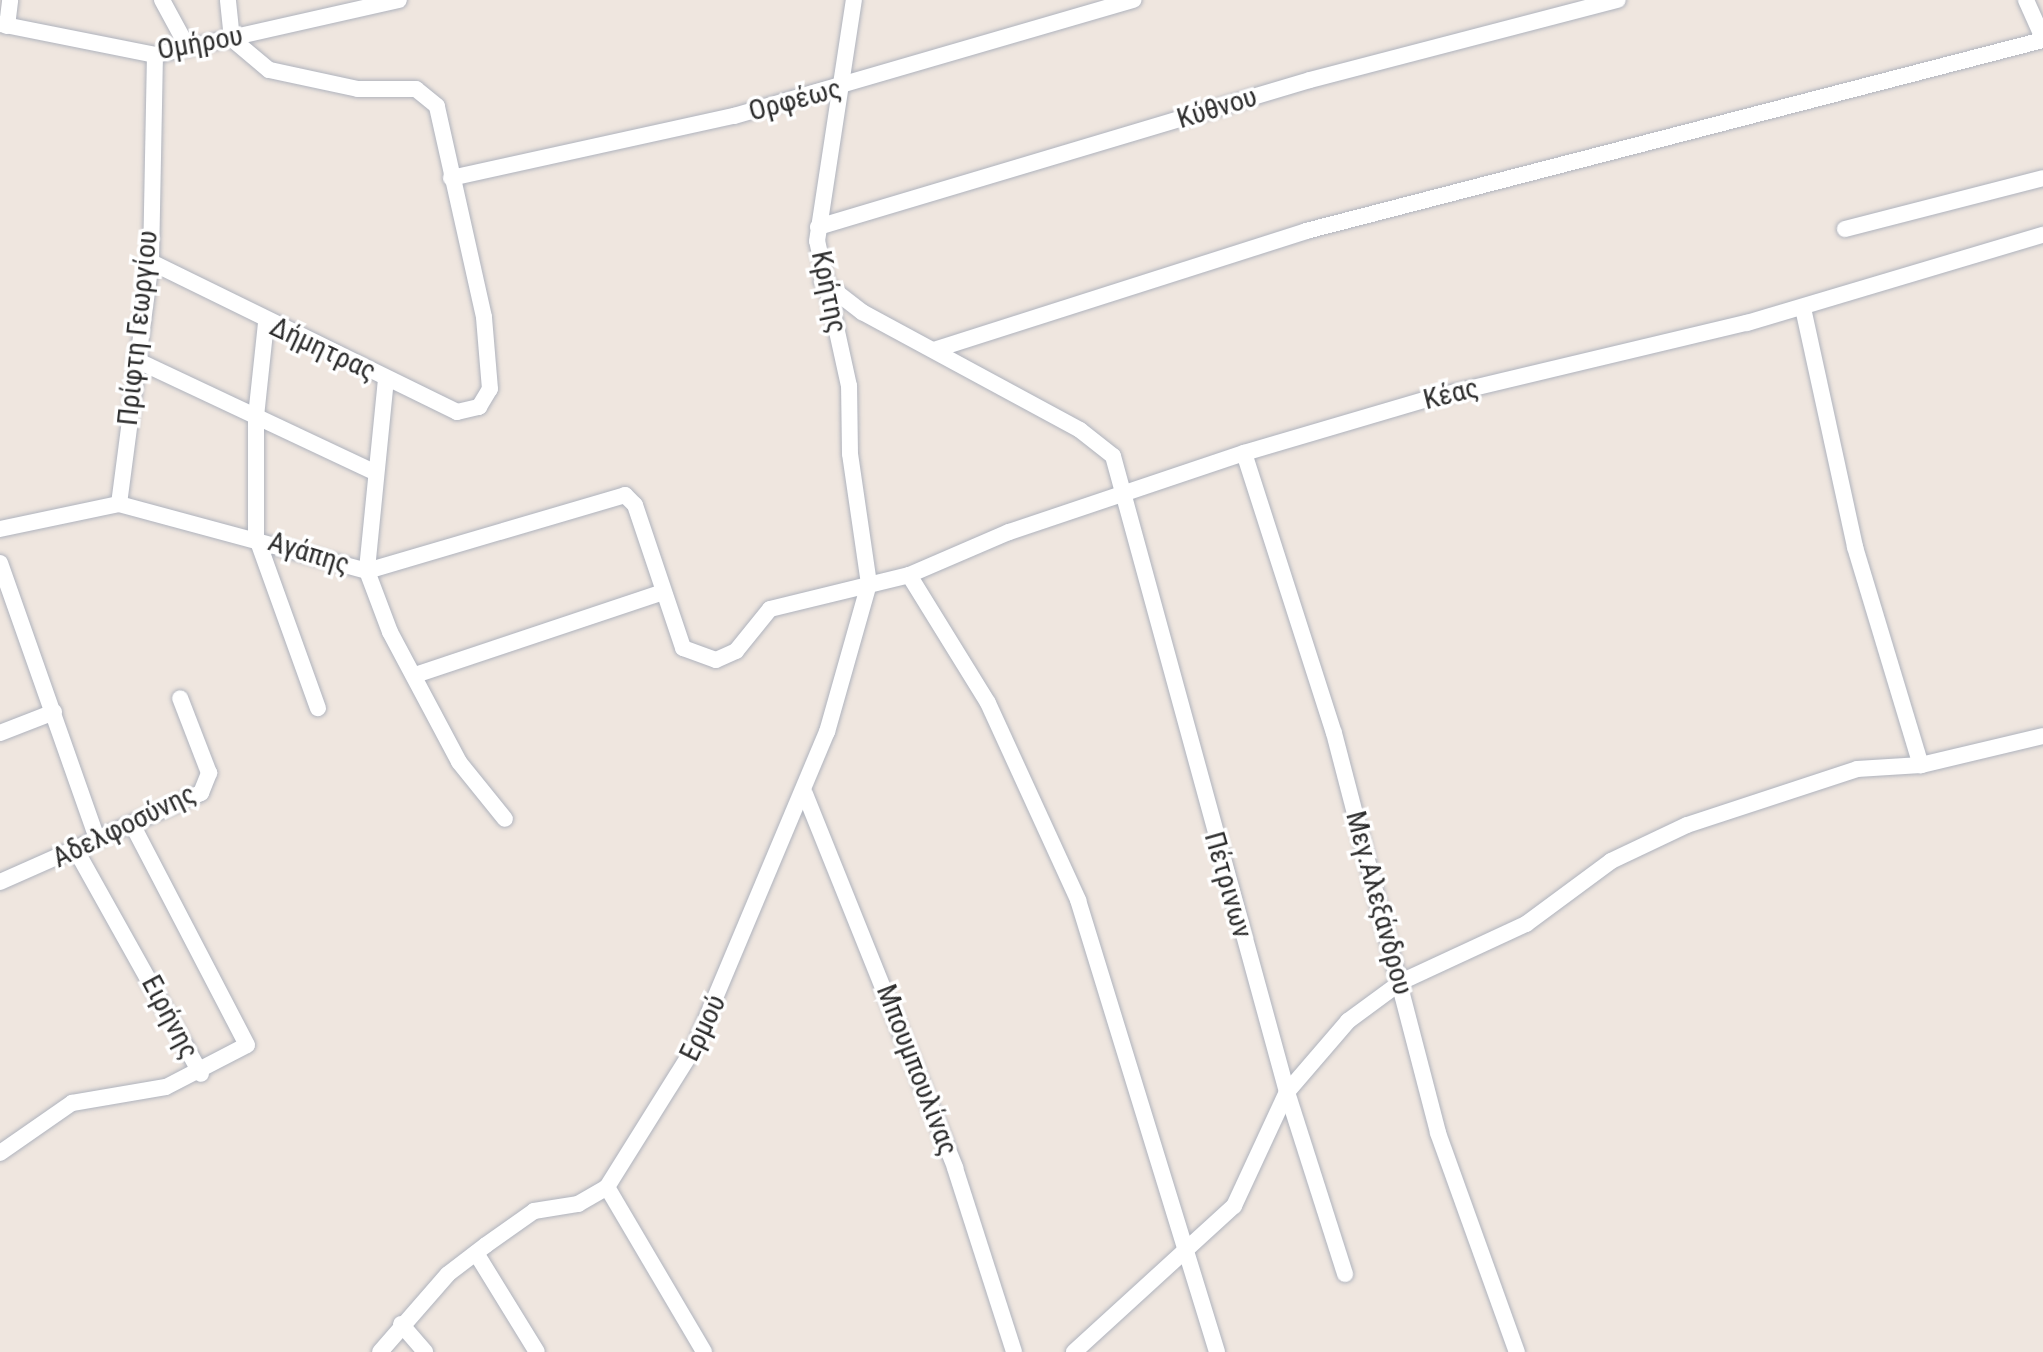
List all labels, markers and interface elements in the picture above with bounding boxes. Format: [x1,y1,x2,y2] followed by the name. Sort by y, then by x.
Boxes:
[155,19,245,67] street label: Ομήρου
[745,72,845,128] street label: Ορφέως
[1173,80,1261,136] street label: Κύθνου
[111,229,165,427] street label: Πρίφτη Γεωργίου
[804,248,854,336] street label: Κρήτης
[265,310,381,388] street label: Δήμητρας
[1420,371,1482,417] street label: Κέας
[264,525,354,581] street label: Αγάπης
[47,777,201,875] street label: Αδελφοσύνης
[1338,807,1420,999] street label: Μεγ.Αλεξάνδρου
[1197,828,1259,942] street label: Πέτρινων
[134,970,206,1064] street label: Ειρήνης
[869,980,965,1160] street label: Μπουμπουλίνας
[673,989,733,1067] street label: Ερμού

